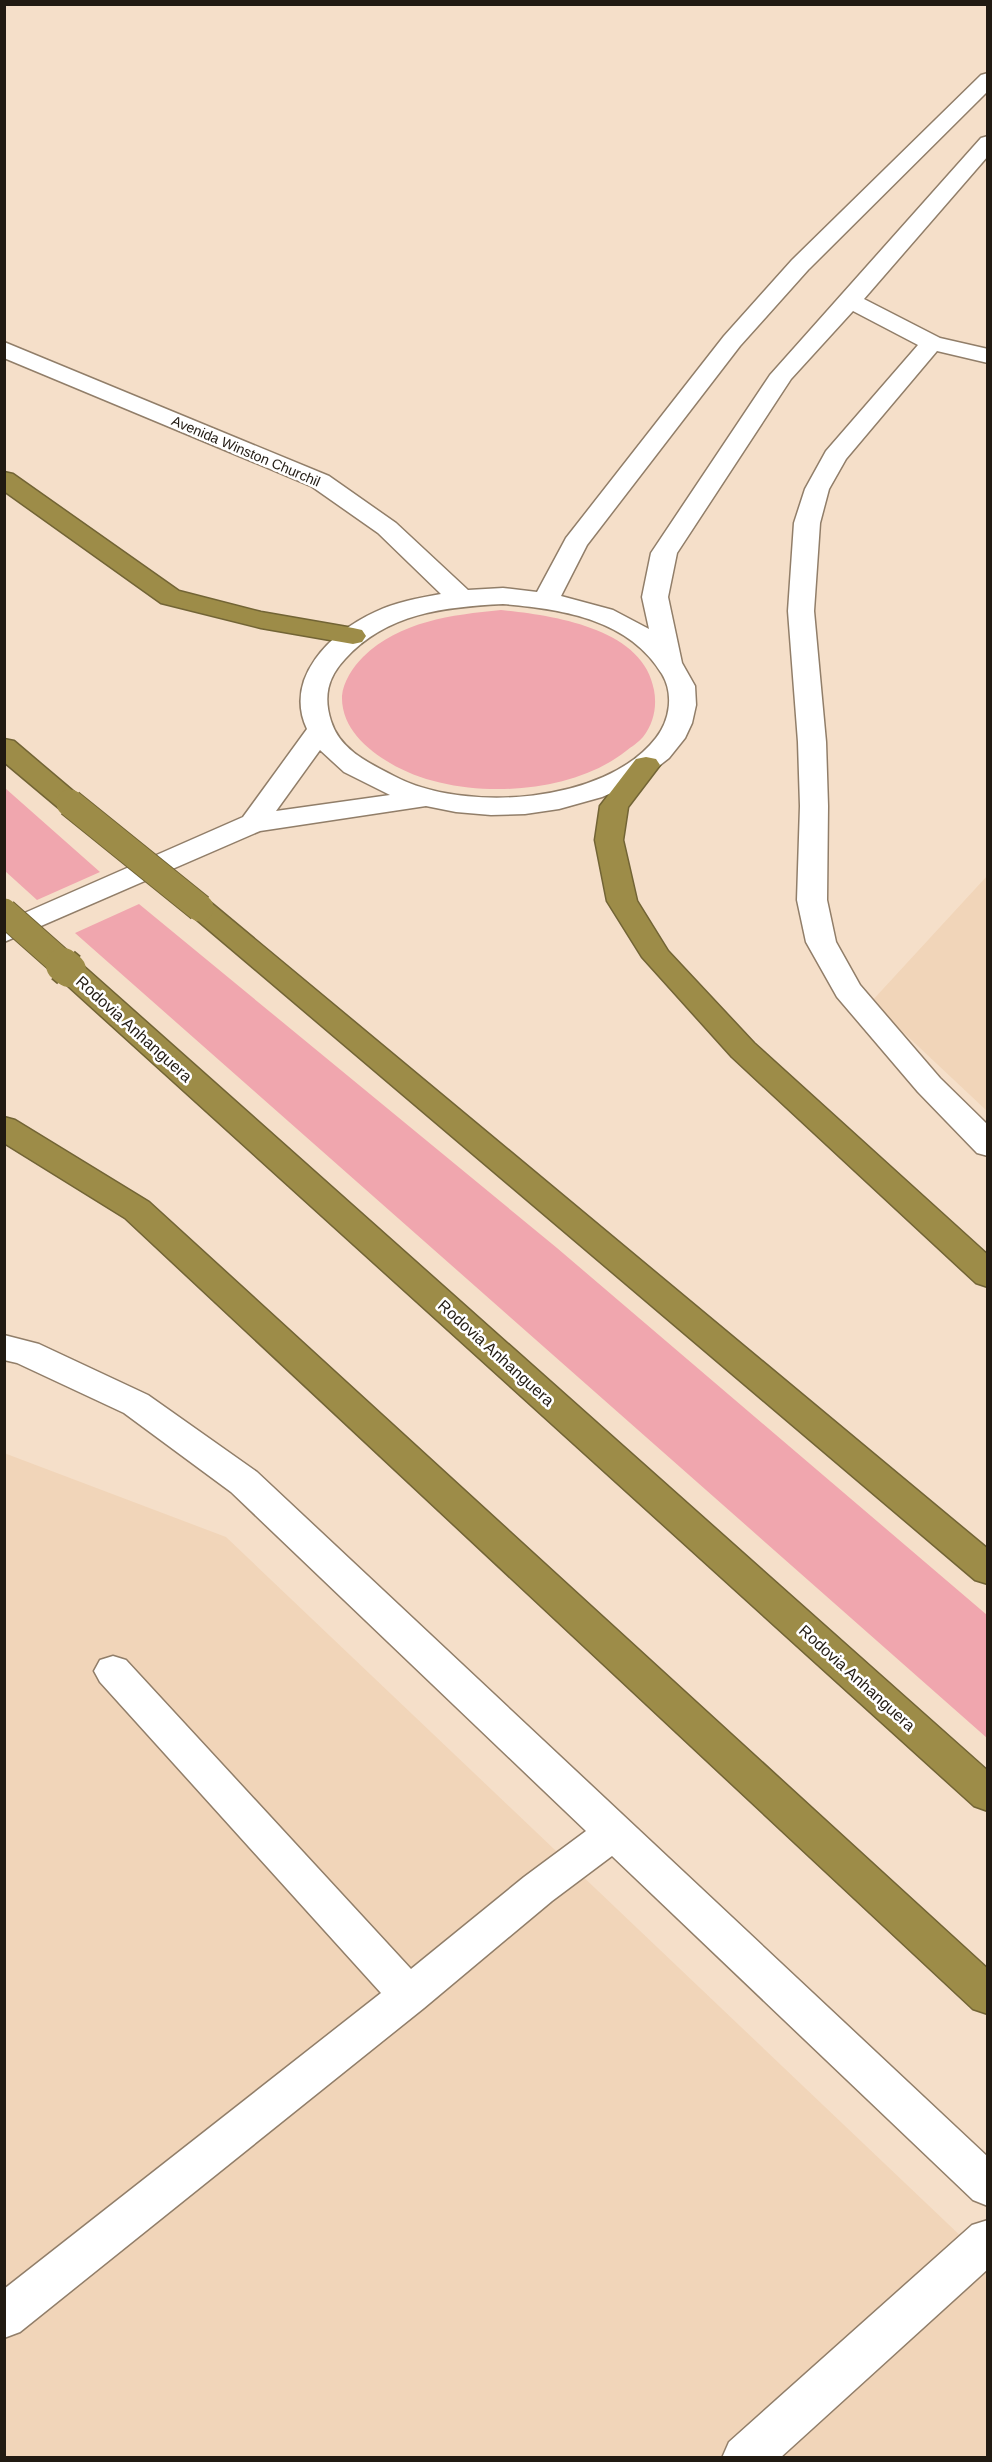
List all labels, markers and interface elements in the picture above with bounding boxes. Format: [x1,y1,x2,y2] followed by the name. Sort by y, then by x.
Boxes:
[169,412,323,490] street label: Avenida Winston Churchil
[73,973,195,1085] street label: Rodovia Anhanguera
[435,1297,557,1409] street label: Rodovia Anhanguera
[796,1622,918,1734] street label: Rodovia Anhanguera

